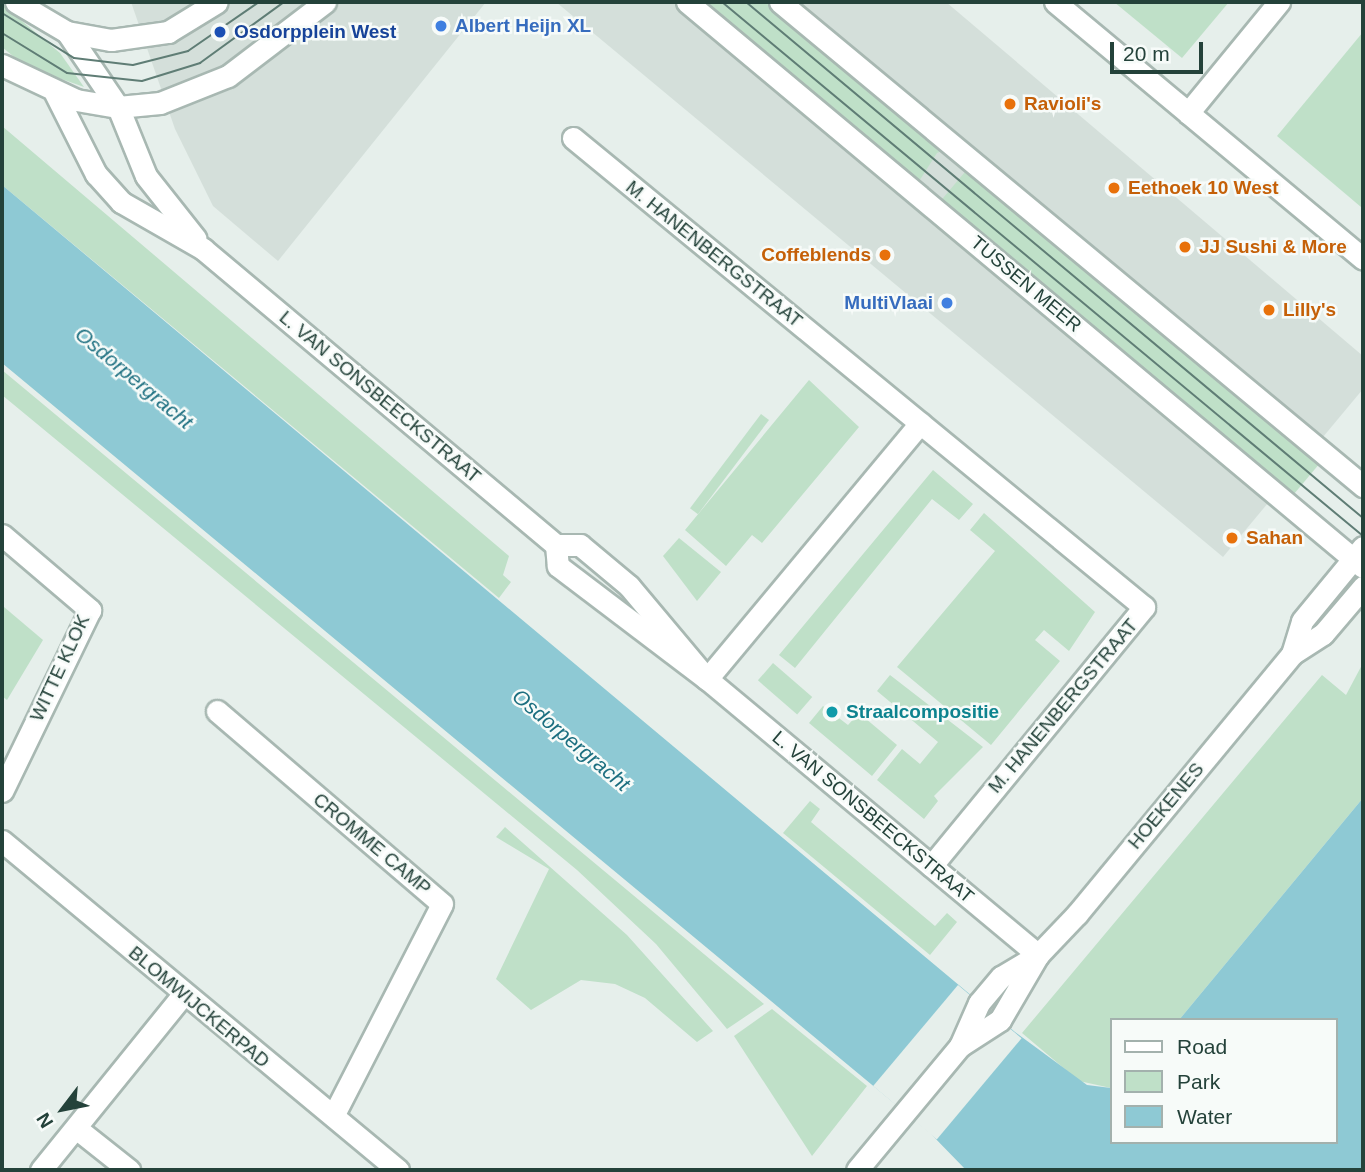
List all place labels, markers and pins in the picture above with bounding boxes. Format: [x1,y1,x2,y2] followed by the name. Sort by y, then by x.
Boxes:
[455,15,591,37] place label: Albert Heijn XL
[433,18,449,34] marker: Albert Heijn XL
[234,21,396,43] place label: Osdorpplein West
[212,24,228,40] marker: Osdorpplein West
[1024,93,1101,115] place label: Ravioli's
[1002,96,1018,112] marker: Ravioli's
[1128,177,1279,199] place label: Eethoek 10 West
[1106,180,1122,196] marker: Eethoek 10 West
[1199,236,1347,258] place label: JJ Sushi & More
[1177,239,1193,255] marker: JJ Sushi & More
[761,244,871,266] place label: Coffeblends
[877,247,893,263] marker: Coffeblends
[844,292,933,314] place label: MultiVlaai
[939,295,955,311] marker: MultiVlaai
[1283,299,1336,321] place label: Lilly's
[1261,302,1277,318] marker: Lilly's
[1246,527,1303,549] place label: Sahan
[1224,530,1240,546] marker: Sahan
[846,701,999,723] place label: Straalcompositie
[824,704,840,720] marker: Straalcompositie

